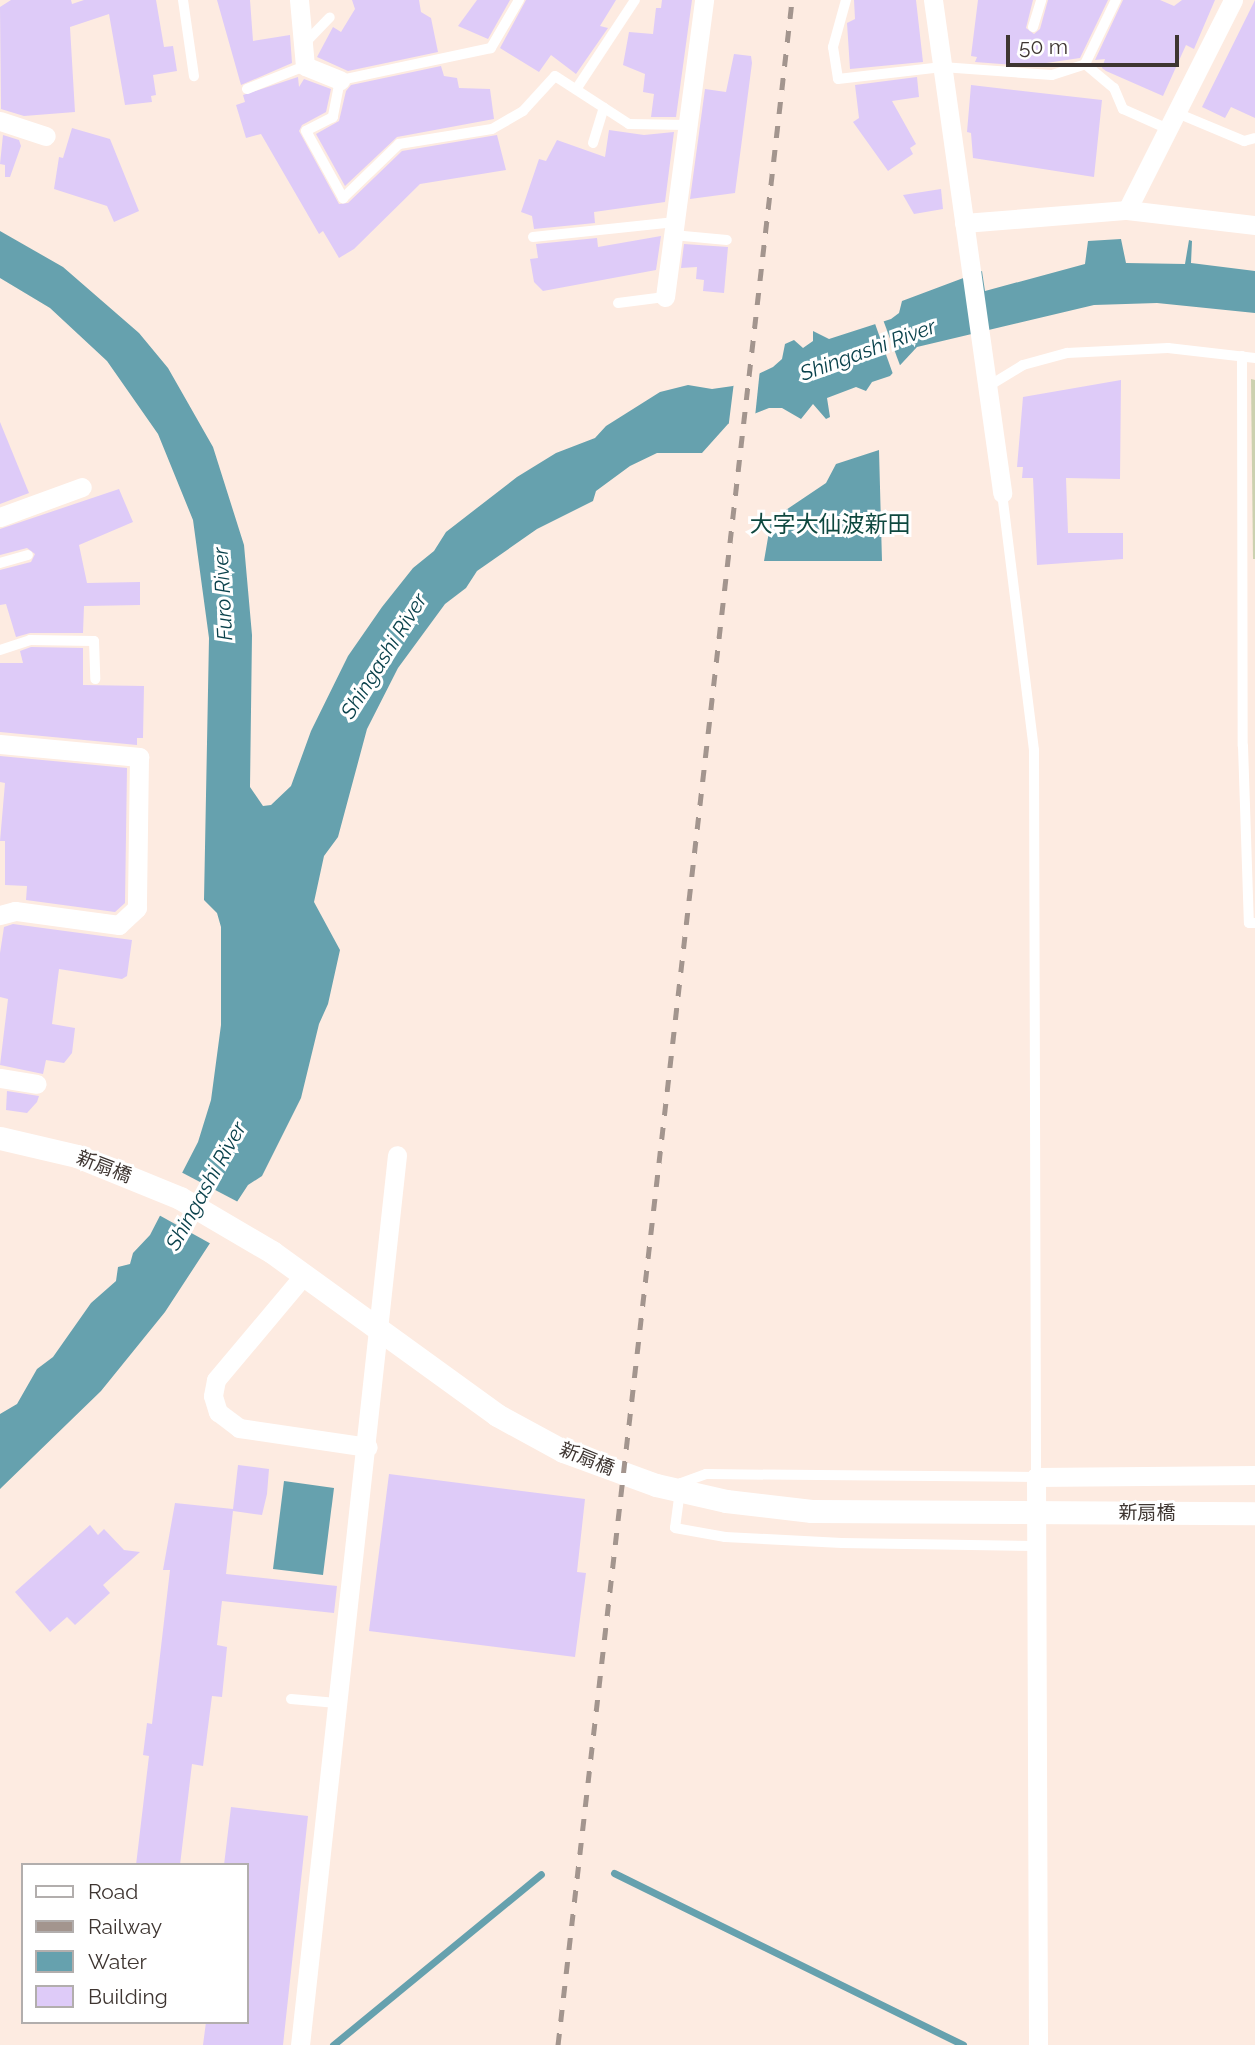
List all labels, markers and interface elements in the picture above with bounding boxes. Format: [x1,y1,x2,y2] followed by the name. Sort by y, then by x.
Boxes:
[1010,21,1183,65] scale bar
[1019,34,1068,59] text: 50 m
[797,314,939,386] water label: Shingashi River
[750,510,910,538] district label: 大字大仙波新田
[208,547,238,641] water label: Furo River
[336,589,432,723] water label: Shingashi River
[160,1118,252,1254] water label: Shingashi River
[73,1146,135,1188] street label: 新扇橋
[556,1438,618,1480] street label: 新扇橋
[1119,1502,1175,1524] street label: 新扇橋
[21,1863,248,2024] legend
[88,1879,138,1904] text: Road
[88,1914,162,1939] text: Railway
[88,1949,147,1974] text: Water
[88,1984,168,2009] text: Building

